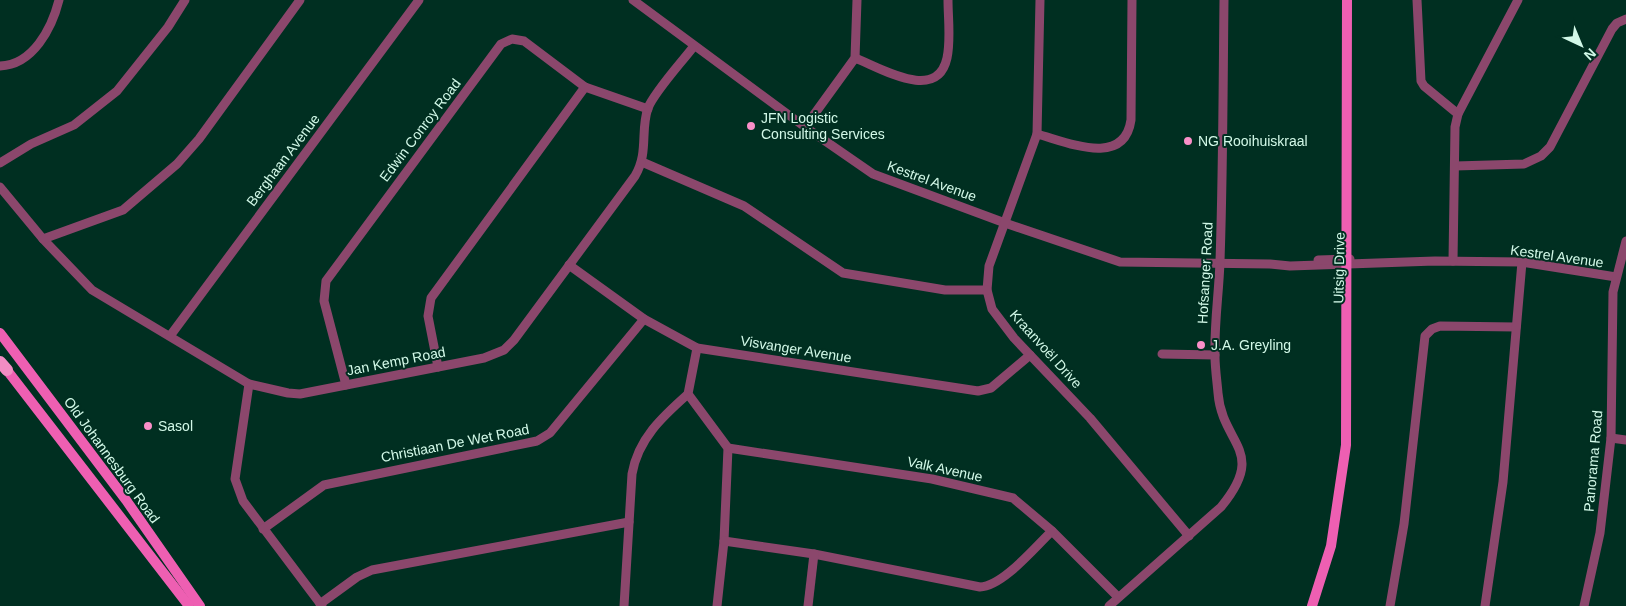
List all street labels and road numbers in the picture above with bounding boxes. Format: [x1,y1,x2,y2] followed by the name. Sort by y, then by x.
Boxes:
[376,75,464,185] street label: Edwin Conroy Road
[243,111,323,209] street label: Berghaan Avenue
[885,157,979,205] street label: Kestrel Avenue
[1194,222,1216,324] street label: Hofsanger Road
[1330,232,1348,304] street label: Uitsig Drive
[1509,242,1605,270] street label: Kestrel Avenue
[1007,307,1085,392] street label: Kraanvoël Drive
[739,332,853,366] street label: Visvanger Avenue
[345,344,447,378] street label: Jan Kemp Road
[61,394,163,526] street label: Old Johannesburg Road
[1581,410,1605,512] street label: Panorama Road
[380,421,530,465] street label: Christiaan De Wet Road
[906,453,984,485] street label: Valk Avenue

